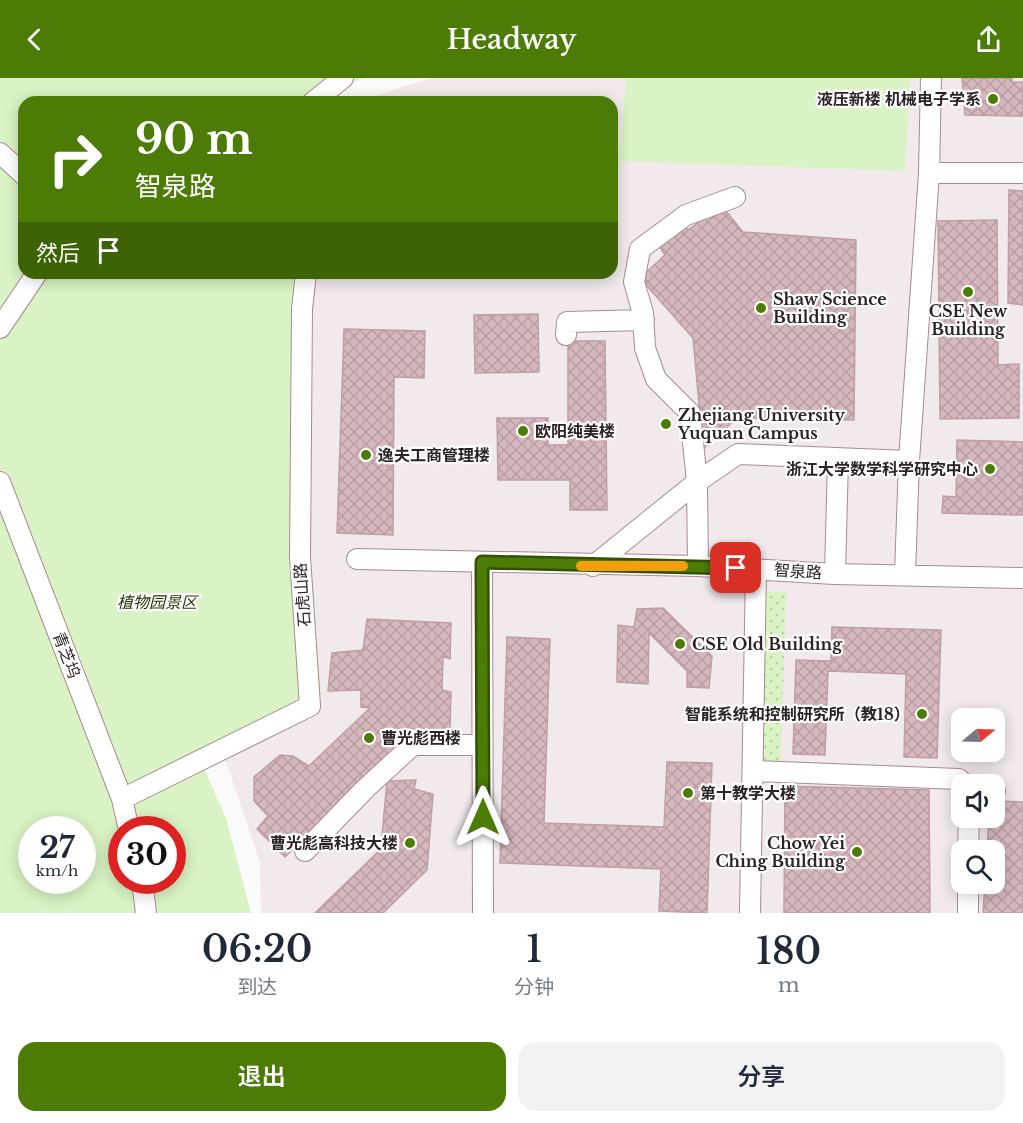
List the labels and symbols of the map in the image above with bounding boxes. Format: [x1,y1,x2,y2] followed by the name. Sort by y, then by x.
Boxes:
[817,89,981,109] place label: 液压新楼 机械电子学系
[986,92,1000,106] marker: 液压新楼 机械电子学系
[961,285,975,299] marker: CSE New Building
[773,289,887,327] place label: Shaw Science Building
[754,301,768,315] marker: Shaw Science Building
[929,301,1008,339] place label: CSE New Building
[677,405,845,443] place label: Zhejiang University Yuquan Campus
[659,417,673,431] marker: Zhejiang University Yuquan Campus
[535,421,615,441] place label: 欧阳纯美楼
[516,424,530,438] marker: 欧阳纯美楼
[378,445,490,465] place label: 逸夫工商管理楼
[359,448,373,462] marker: 逸夫工商管理楼
[786,459,978,479] place label: 浙江大学数学科学研究中心
[983,462,997,476] marker: 浙江大学数学科学研究中心
[710,542,761,593] pin
[773,559,823,583] street label: 智泉路
[290,562,314,628] street label: 石虎山路
[117,592,199,612] park label: 植物园景区
[49,629,85,681] street label: 青芝坞
[692,634,843,654] place label: CSE Old Building
[673,637,687,651] marker: CSE Old Building
[685,704,910,724] place label: 智能系统和控制研究所（教18）
[915,707,929,721] marker: 智能系统和控制研究所（教18）
[951,708,1005,762] north arrow
[381,728,461,748] place label: 曹光彪西楼
[362,731,376,745] marker: 曹光彪西楼
[700,783,796,803] place label: 第十教学大楼
[451,785,515,849] position arrow
[681,786,695,800] marker: 第十教学大楼
[108,816,186,894] speed limit sign: 30
[270,833,398,853] place label: 曹光彪高科技大楼
[715,833,846,871] place label: Chow Yei Ching Building
[403,836,417,850] marker: 曹光彪高科技大楼
[850,845,864,859] marker: Chow Yei Ching Building

